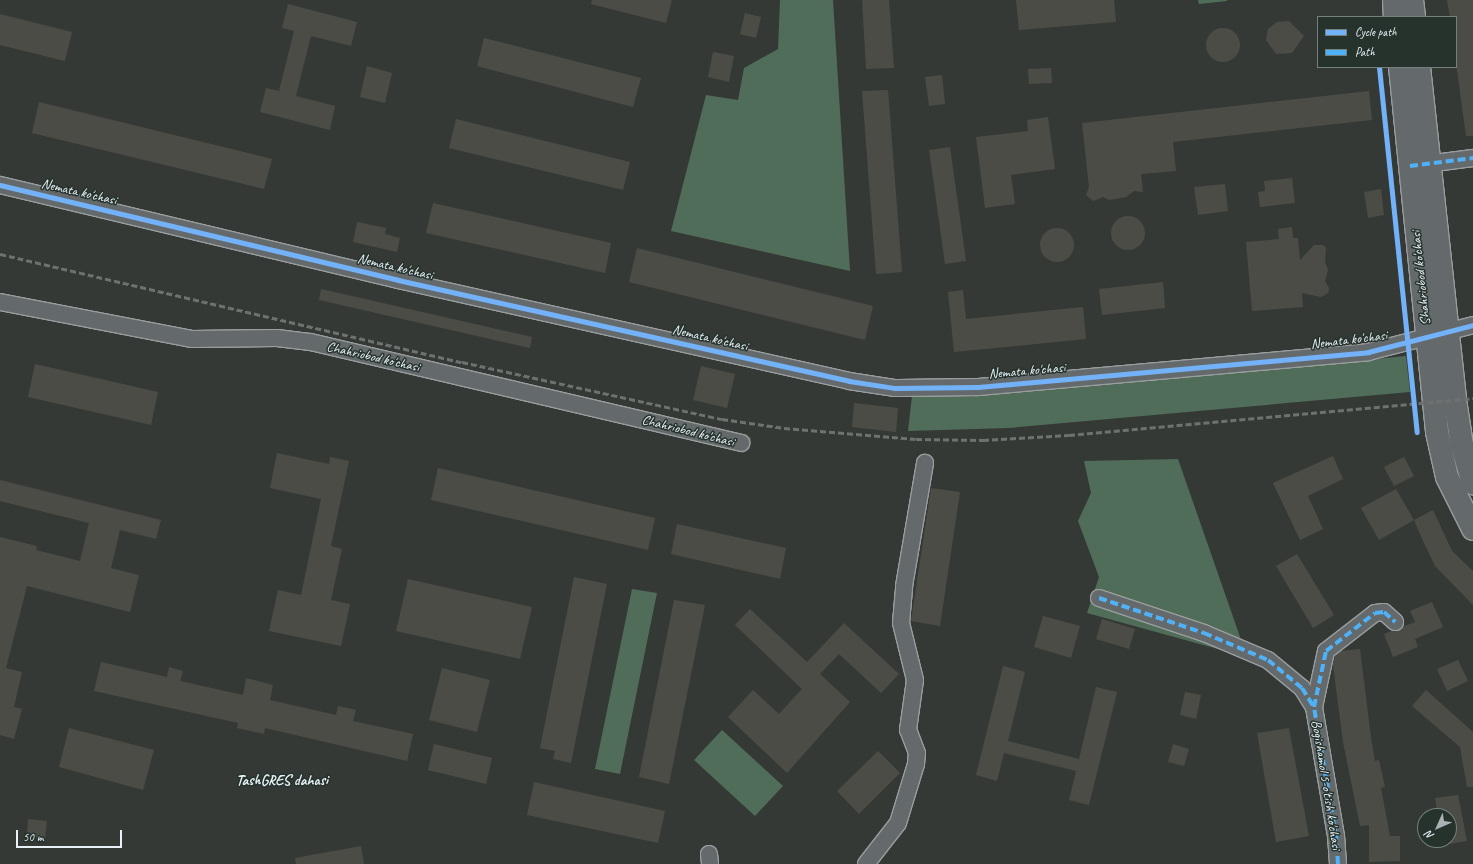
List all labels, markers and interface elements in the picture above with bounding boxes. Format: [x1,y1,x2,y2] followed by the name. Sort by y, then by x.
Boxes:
[1317,16,1457,68] legend
[1355,24,1397,40] text: Cycle path
[1355,44,1375,60] text: Path
[40,175,118,209] street label: Nemata ko'chasi
[1408,230,1434,326] street label: Shahriobod ko'chasi
[356,250,434,284] street label: Nemata ko'chasi
[671,321,749,355] street label: Nemata ko'chasi
[1310,327,1388,353] street label: Nemata ko'chasi
[325,338,421,376] street label: Chahriobod ko'chasi
[988,359,1066,383] street label: Nemata ko'chasi
[640,411,736,451] street label: Chahriobod ko'chasi
[1307,719,1345,851] street label: Bogishamol 5-o'tish ko'chasi
[236,772,328,790] district label: TashGRES dahasi
[1417,808,1457,848] north arrow
[18,822,124,848] scale bar
[1422,828,1437,843] text: N
[23,829,43,845] text: 50 m

